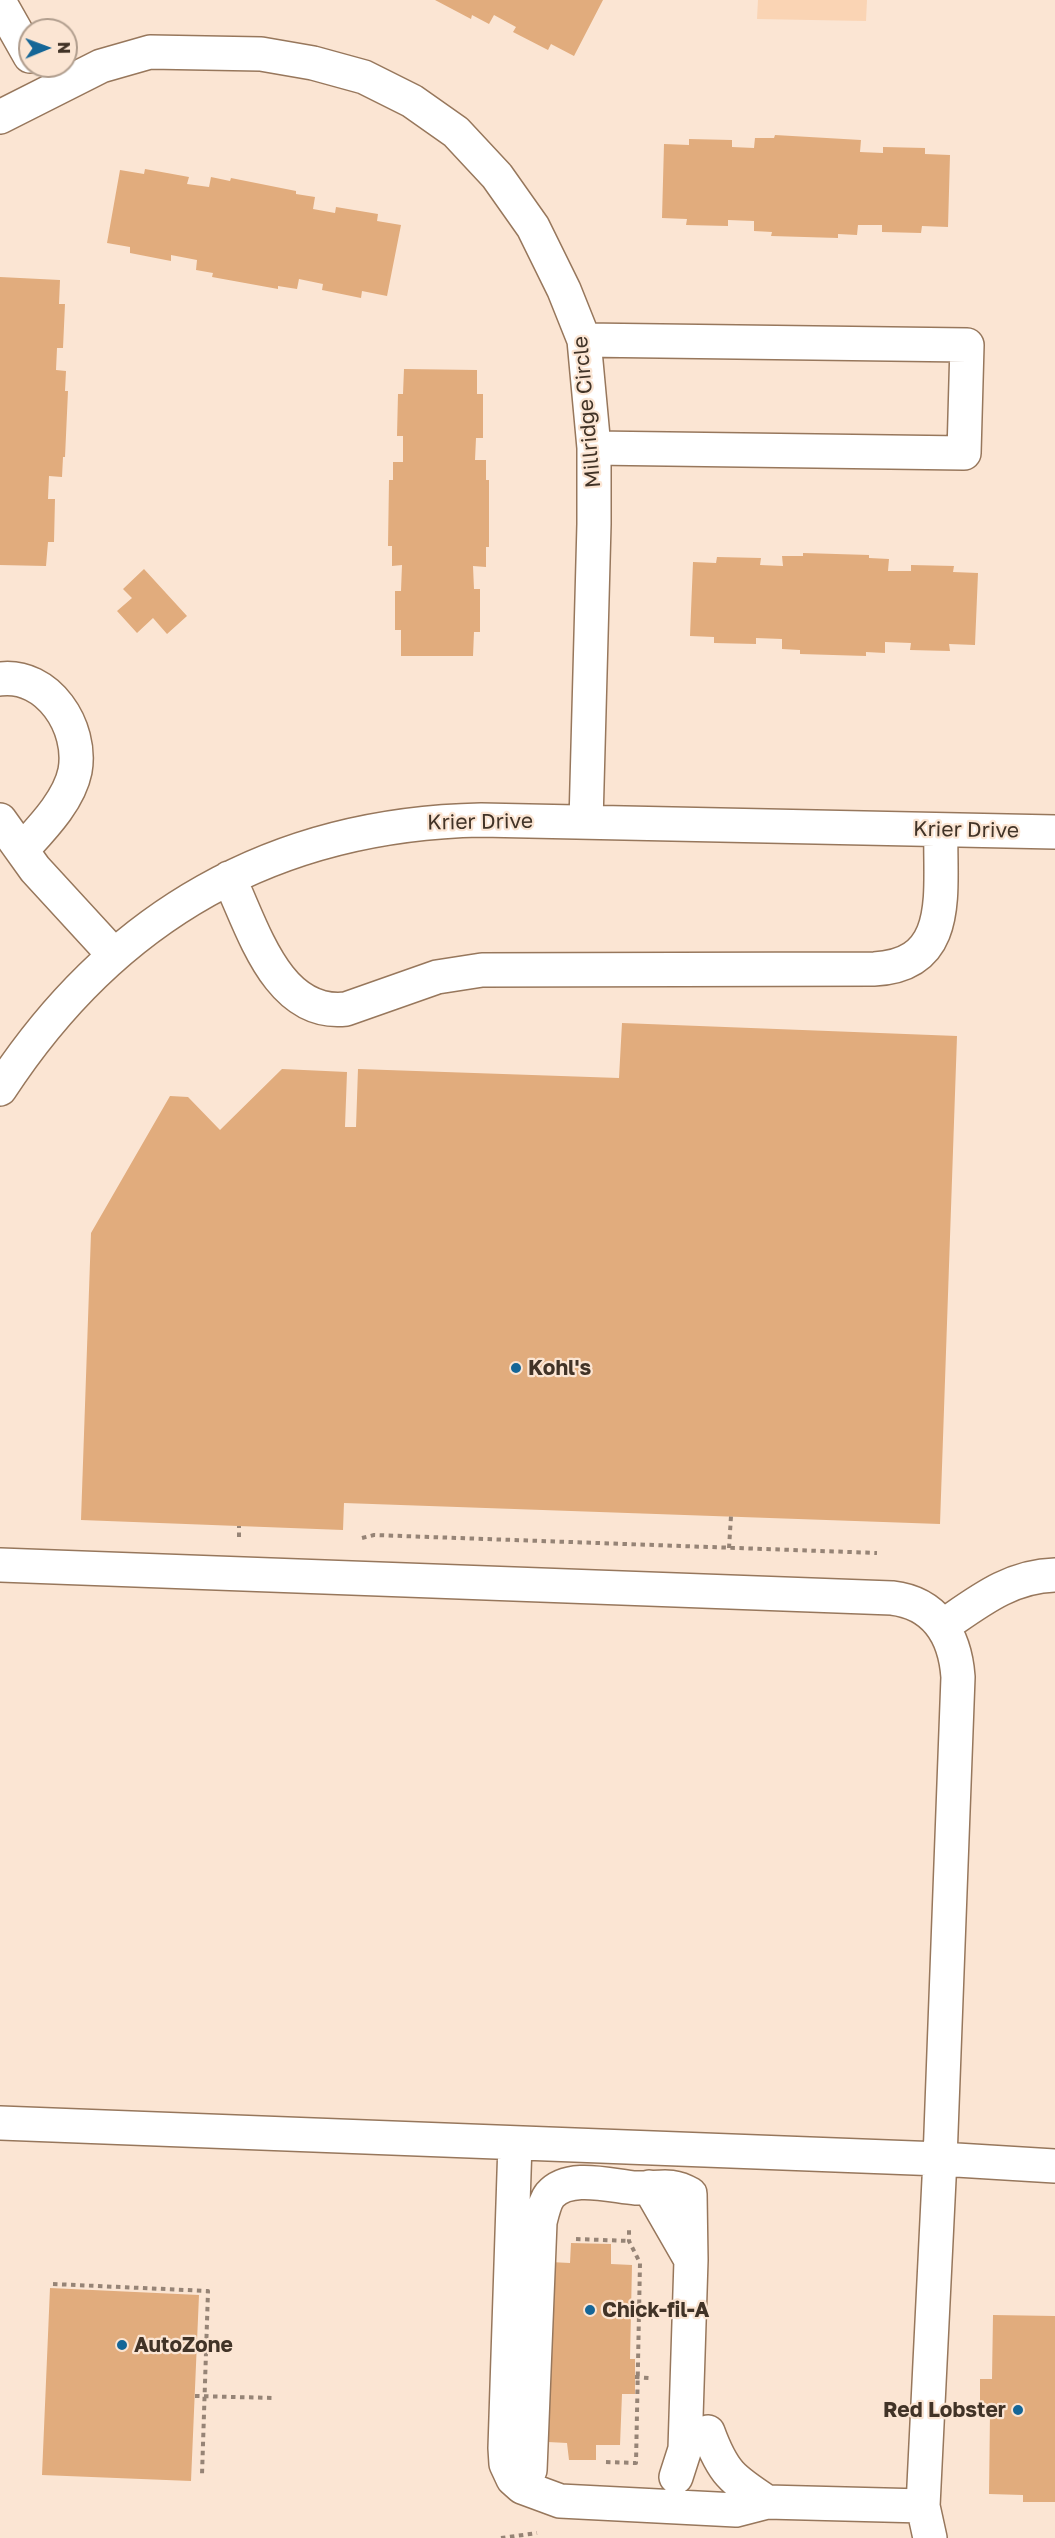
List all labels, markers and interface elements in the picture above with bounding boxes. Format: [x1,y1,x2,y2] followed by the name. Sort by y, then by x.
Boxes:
[18,18,78,78] north arrow
[54,41,74,54] text: N
[568,335,606,489] street label: Millridge Circle
[427,808,533,836] street label: Krier Drive
[913,816,1019,844] street label: Krier Drive
[528,1355,591,1381] place label: Kohl's
[509,1361,523,1375] marker: Kohl's
[602,2297,710,2323] place label: Chick-fil-A
[583,2303,597,2317] marker: Chick-fil-A
[134,2332,233,2358] place label: AutoZone
[115,2338,129,2352] marker: AutoZone
[883,2397,1006,2423] place label: Red Lobster
[1011,2403,1025,2417] marker: Red Lobster

